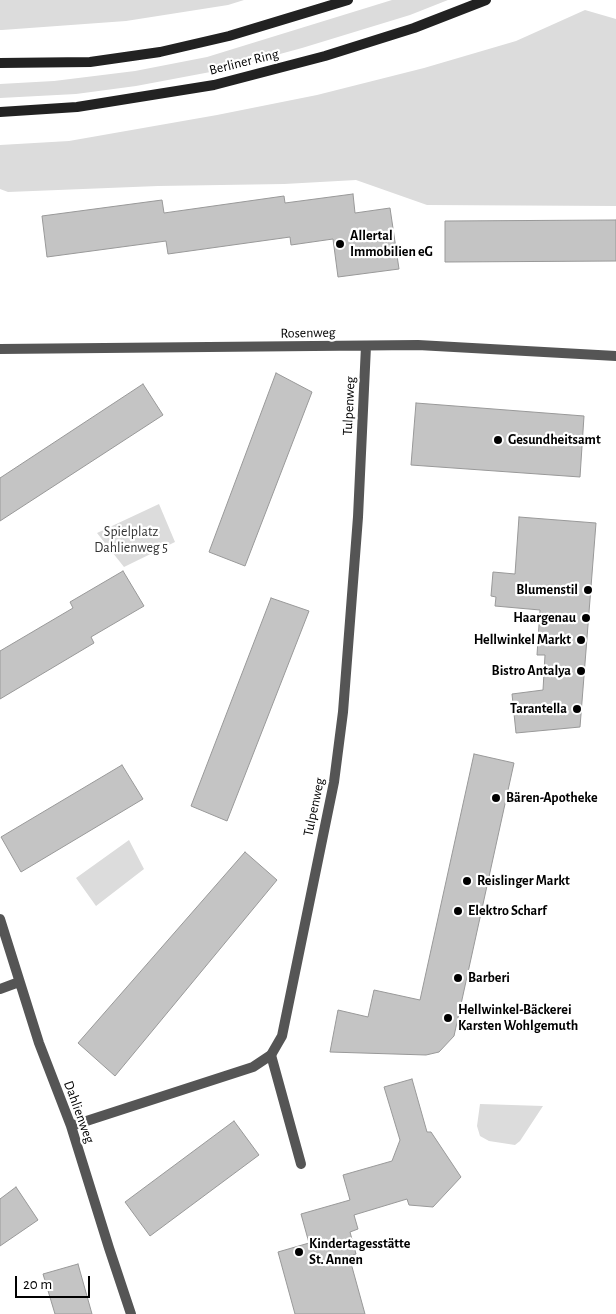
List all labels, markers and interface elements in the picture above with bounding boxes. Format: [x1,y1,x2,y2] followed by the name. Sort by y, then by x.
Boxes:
[208,45,280,79] street label: Berliner Ring
[350,228,433,260] place label: Allertal Immobilien eG
[334,238,346,250] marker: Allertal Immobilien eG
[280,324,336,342] street label: Rosenweg
[339,376,359,436] street label: Tulpenweg
[508,432,601,448] place label: Gesundheitsamt
[492,434,504,446] marker: Gesundheitsamt
[94,524,168,556] park label: Spielplatz Dahlienweg 5
[516,582,578,598] place label: Blumenstil
[582,584,594,596] marker: Blumenstil
[513,610,576,626] place label: Haargenau
[580,612,592,624] marker: Haargenau
[474,632,571,648] place label: Hellwinkel Markt
[575,634,587,646] marker: Hellwinkel Markt
[492,663,571,679] place label: Bistro Antalya
[575,665,587,677] marker: Bistro Antalya
[510,701,567,717] place label: Tarantella
[571,703,583,715] marker: Tarantella
[300,776,328,838] street label: Tulpenweg
[506,790,598,806] place label: Bären-Apotheke
[490,792,502,804] marker: Bären-Apotheke
[477,873,570,889] place label: Reislinger Markt
[461,875,473,887] marker: Reislinger Markt
[468,903,547,919] place label: Elektro Scharf
[452,905,464,917] marker: Elektro Scharf
[468,970,510,986] place label: Barberi
[452,972,464,984] marker: Barberi
[458,1002,578,1034] place label: Hellwinkel-Bäckerei Karsten Wohlgemuth
[442,1012,454,1024] marker: Hellwinkel-Bäckerei Karsten Wohlgemuth
[60,1078,98,1146] street label: Dahlienweg
[309,1236,410,1268] place label: Kindertagesstätte St. Annen
[293,1246,305,1258] marker: Kindertagesstätte St. Annen
[18,1266,92,1298] scale bar
[23,1277,52,1292] text: 20 m

